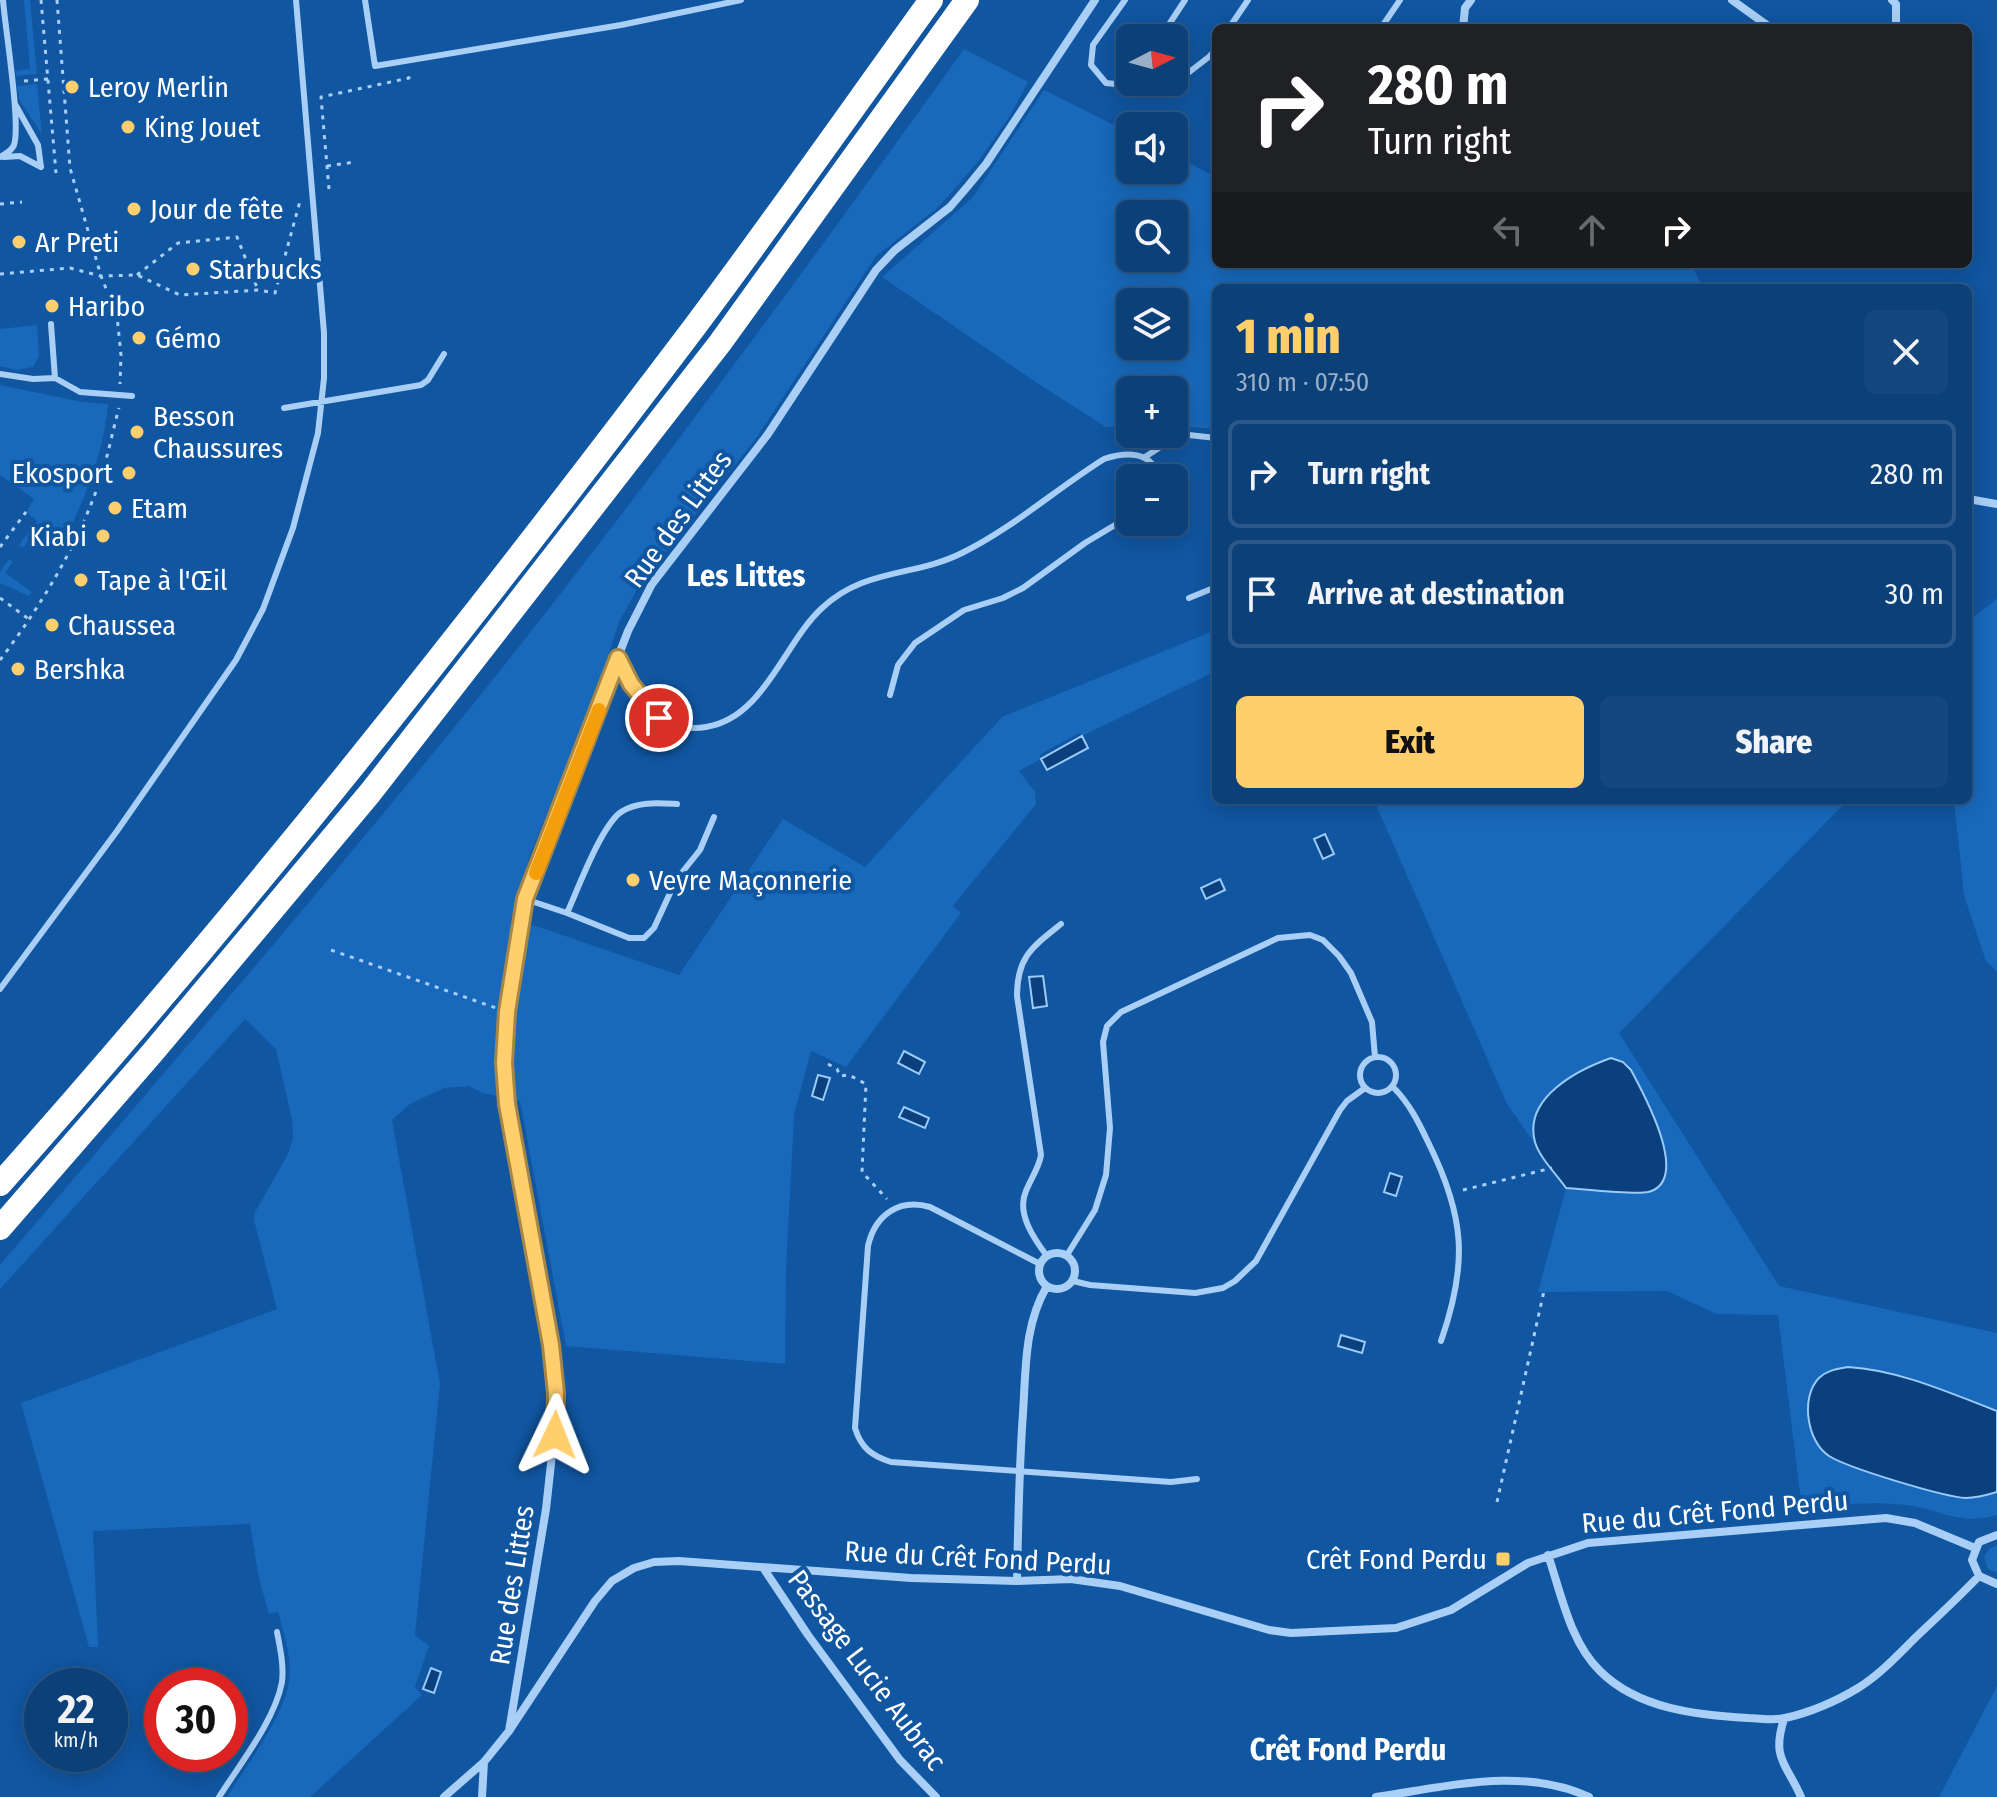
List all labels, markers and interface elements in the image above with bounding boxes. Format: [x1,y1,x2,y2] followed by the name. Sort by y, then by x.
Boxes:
[1116,24,1188,96] north arrow
[1116,24,1188,536] map controls
[1368,52,1508,119] text: 280 m
[1236,56,1340,160] icon: right
[88,71,229,104] place label: Leroy Merlin
[63,78,81,96] marker: Leroy Merlin
[144,111,261,144] place label: King Jouet
[1116,112,1188,184] button: sound
[119,118,137,136] marker: King Jouet
[1368,120,1511,164] text: Turn right
[150,193,283,226] place label: Jour de fête
[125,200,143,218] marker: Jour de fête
[1116,200,1188,272] button: search
[1486,208,1530,252] icon: left
[1570,208,1614,252] icon: ahead
[1654,208,1698,252] icon: right
[35,226,119,259] place label: Ar Preti
[10,233,28,251] marker: Ar Preti
[209,253,322,286] place label: Starbucks
[184,260,202,278] marker: Starbucks
[1116,288,1188,360] button: layers
[68,290,145,323] place label: Haribo
[43,297,61,315] marker: Haribo
[1236,308,1340,366] text: 1 min
[1864,310,1948,394] button: close
[155,322,221,355] place label: Gémo
[130,329,148,347] marker: Gémo
[1236,367,1369,398] text: 310 m · 07:50
[1116,376,1188,448] button: +
[153,400,283,465] place label: Besson Chaussures
[128,423,146,441] marker: Besson Chaussures
[617,444,739,594] street label: Rue des Littes
[1240,452,1284,496] icon: right
[1308,456,1430,492] text: Turn right
[1870,456,1944,492] text: 280 m
[12,457,114,490] place label: Ekosport
[120,464,138,482] marker: Ekosport
[1116,464,1188,536] button: −
[131,492,188,525] place label: Etam
[106,499,124,517] marker: Etam
[29,520,87,553] place label: Kiabi
[94,527,112,545] marker: Kiabi
[687,558,805,594] district label: Les Littes
[97,564,227,597] place label: Tape à l'Œil
[72,571,90,589] marker: Tape à l'Œil
[1240,572,1284,616] icon: arrive
[1308,576,1565,612] text: Arrive at destination
[1885,576,1944,612] text: 30 m
[68,609,176,642] place label: Chaussea
[43,616,61,634] marker: Chaussea
[34,653,126,686] place label: Bershka
[9,660,27,678] marker: Bershka
[625,684,693,752] pin
[637,696,681,740] icon: arrive
[1236,696,1584,788] button: Exit
[1600,696,1948,788] button: Share
[649,864,852,897] place label: Veyre Maçonnerie
[624,871,642,889] marker: Veyre Maçonnerie
[513,1393,597,1477] position arrow
[1580,1484,1850,1540] street label: Rue du Crêt Fond Perdu
[483,1503,541,1667] street label: Rue des Littes
[844,1535,1112,1581] street label: Rue du Crêt Fond Perdu
[1306,1543,1487,1576] place label: Crêt Fond Perdu
[1494,1550,1512,1568] marker: Crêt Fond Perdu
[781,1564,953,1776] street label: Passage Lucie Aubrac
[144,1668,248,1772] speed limit sign: 30
[57,1686,95,1734] text: 22
[54,1728,98,1752] text: km/h
[1250,1732,1446,1768] district label: Crêt Fond Perdu

